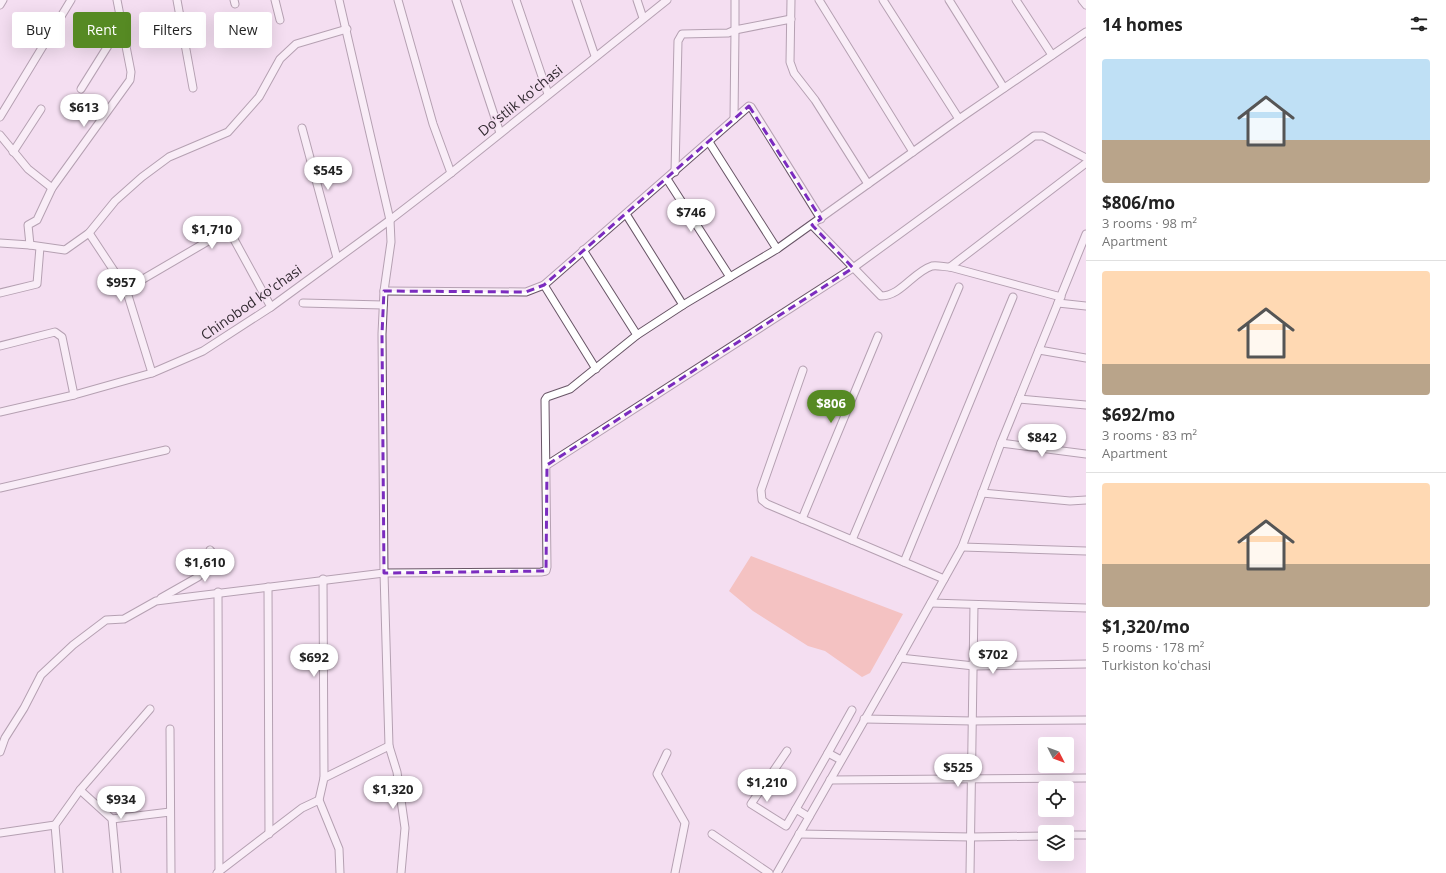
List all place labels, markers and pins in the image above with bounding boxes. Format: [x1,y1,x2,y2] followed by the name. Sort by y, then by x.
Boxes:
[60,94,108,128] pin: $613
[304,157,352,191] pin: $545
[667,199,715,233] pin: $746
[179,216,245,250] pin: $1,710
[97,269,145,303] pin: $957
[807,390,855,424] pin: $806
[1018,424,1066,458] pin: $842
[172,549,238,583] pin: $1,610
[969,641,1017,675] pin: $702
[290,644,338,678] pin: $692
[934,754,982,788] pin: $525
[734,769,800,803] pin: $1,210
[360,776,426,810] pin: $1,320
[97,786,145,820] pin: $934

